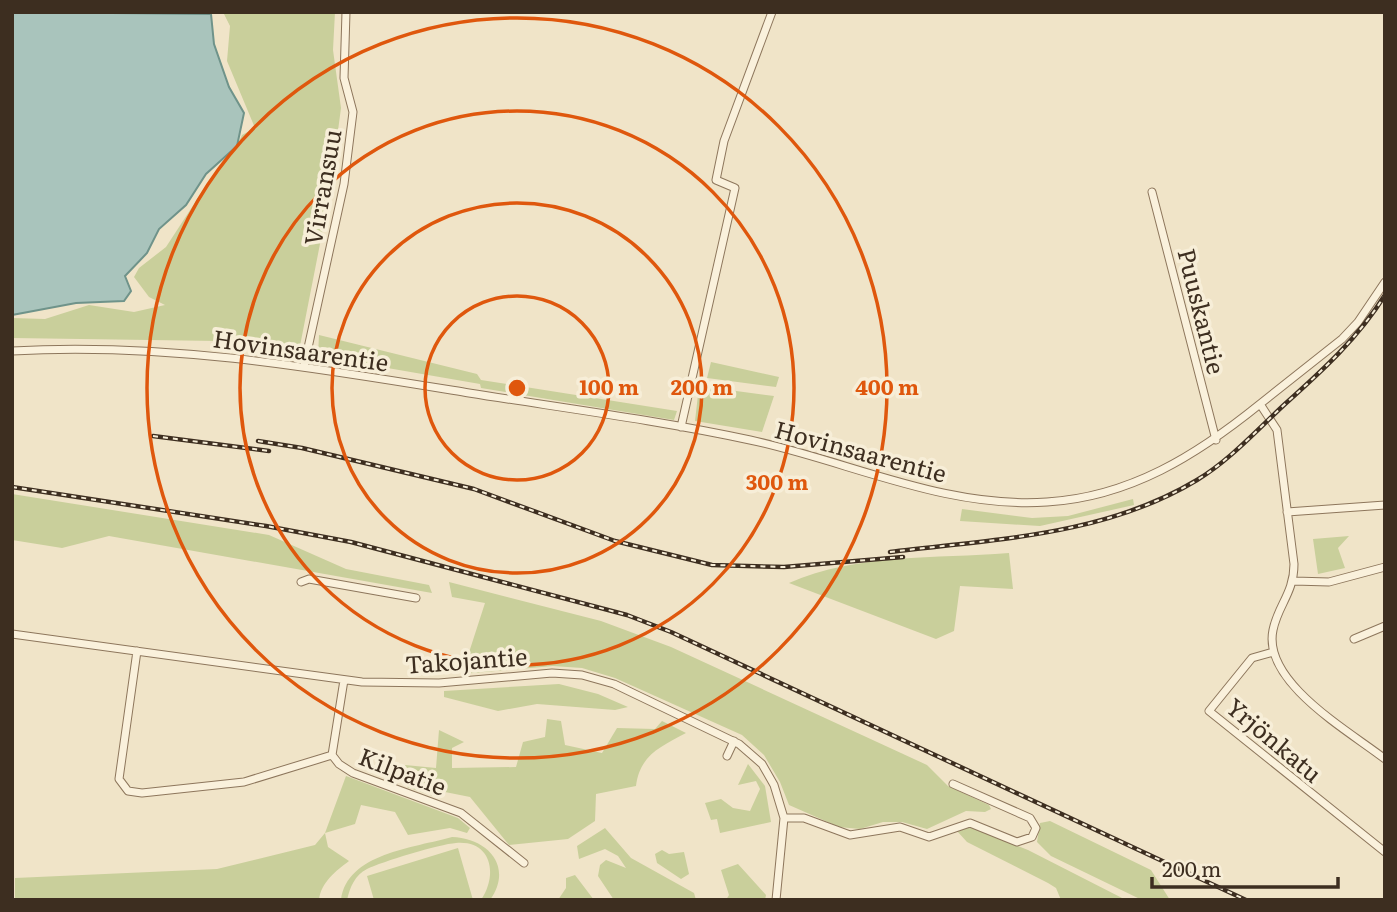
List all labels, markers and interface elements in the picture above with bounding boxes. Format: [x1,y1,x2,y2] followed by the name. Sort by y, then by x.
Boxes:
[294,126,348,248] street label: Virransuu
[1170,244,1236,378] street label: Puuskantie
[211,319,391,379] street label: Hovinsaarentie
[579,370,639,401] text: 100 m
[671,370,733,401] text: 200 m
[855,370,919,401] text: 400 m
[505,376,529,400] centre of rings
[771,410,951,490] street label: Hovinsaarentie
[746,465,808,496] text: 300 m
[404,637,528,681] street label: Takojantie
[1220,688,1330,790] street label: Yrjönkatu
[354,737,452,803] street label: Kilpatie
[1152,846,1338,890] scale bar
[1162,852,1222,883] text: 200 m

